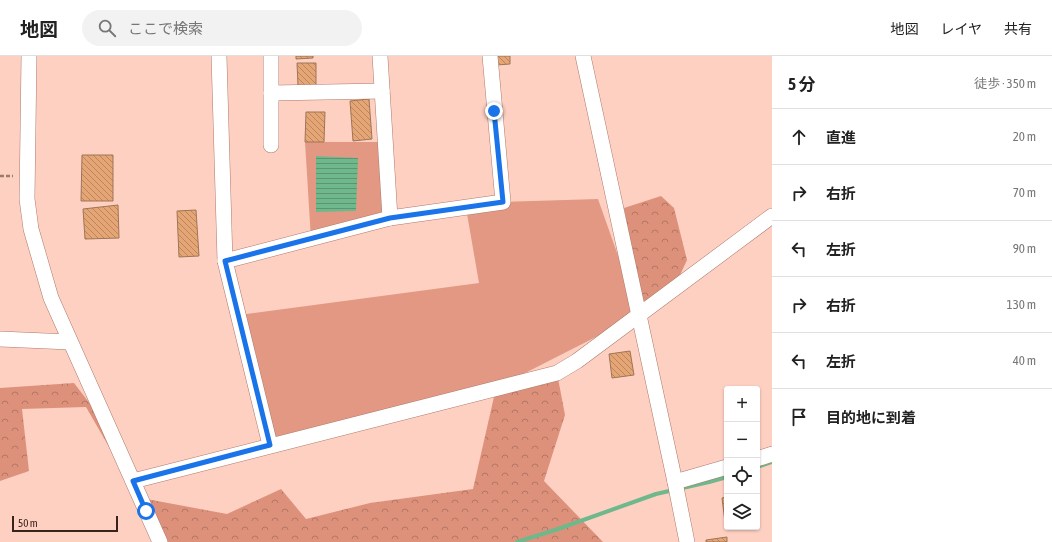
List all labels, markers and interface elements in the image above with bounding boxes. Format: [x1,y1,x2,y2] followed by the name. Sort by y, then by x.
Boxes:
[82,10,362,46] search box
[96,17,118,39] icon: search
[20,18,58,40] text: 地図
[128,20,203,37] text: ここで検索
[890,21,918,37] text: 地図
[940,21,982,37] text: レイヤ
[1004,21,1032,37] text: 共有
[788,74,815,94] text: 5 分
[974,76,1036,91] text: 徒歩 · 350 m
[485,102,503,120] route end
[788,126,810,148] icon: ahead
[826,129,856,146] text: 直進
[1013,129,1036,144] text: 20 m
[788,182,810,204] icon: right
[826,185,856,202] text: 右折
[1013,185,1036,200] text: 70 m
[788,238,810,260] icon: left
[826,241,856,258] text: 左折
[1013,241,1036,256] text: 90 m
[788,294,810,316] icon: right
[826,297,856,314] text: 右折
[1007,297,1036,312] text: 130 m
[788,350,810,372] icon: left
[826,353,856,370] text: 左折
[1013,353,1036,368] text: 40 m
[724,386,760,530] map controls
[724,386,760,422] button: +
[788,406,810,428] icon: arrive
[826,409,916,426] text: 目的地に到着
[724,422,760,458] button: −
[724,458,760,494] button: locate
[724,494,760,530] button: layers
[137,502,155,520] route start
[12,514,118,533] scale bar
[18,517,38,529] text: 50 m

